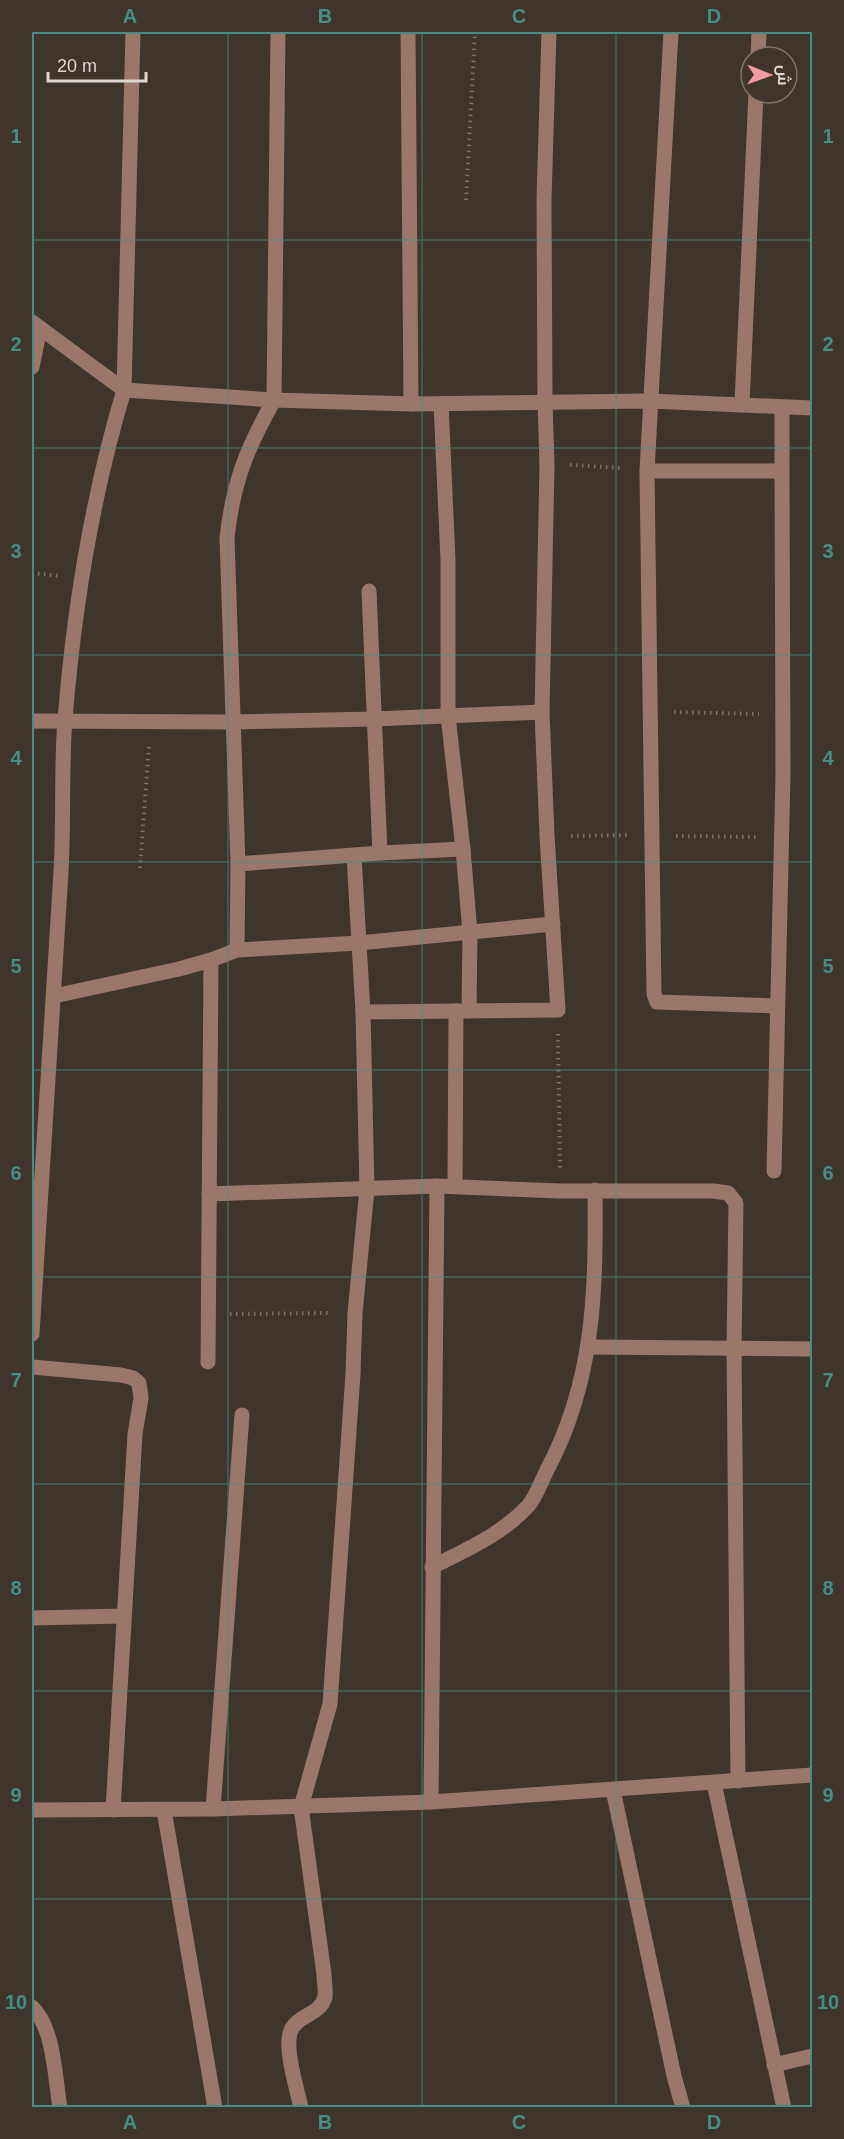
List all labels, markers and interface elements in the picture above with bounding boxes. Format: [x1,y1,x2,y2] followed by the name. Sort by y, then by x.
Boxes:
[123,5,137,27] text: A
[318,5,332,27] text: B
[512,5,526,27] text: C
[707,5,721,27] text: D
[48,45,146,83] scale bar
[739,45,799,105] north arrow
[57,56,97,76] text: 20 m
[774,65,792,86] text: ش
[10,125,22,147] text: 1
[822,125,834,147] text: 1
[10,333,22,355] text: 2
[822,333,834,355] text: 2
[10,540,22,562] text: 3
[822,540,834,562] text: 3
[10,747,22,769] text: 4
[822,747,834,769] text: 4
[10,955,22,977] text: 5
[822,955,834,977] text: 5
[10,1162,22,1184] text: 6
[822,1162,834,1184] text: 6
[10,1369,22,1391] text: 7
[822,1369,834,1391] text: 7
[10,1577,22,1599] text: 8
[822,1577,834,1599] text: 8
[10,1784,22,1806] text: 9
[822,1784,834,1806] text: 9
[5,1991,27,2013] text: 10
[817,1991,839,2013] text: 10
[123,2111,137,2133] text: A
[318,2111,332,2133] text: B
[512,2111,526,2133] text: C
[707,2111,721,2133] text: D

